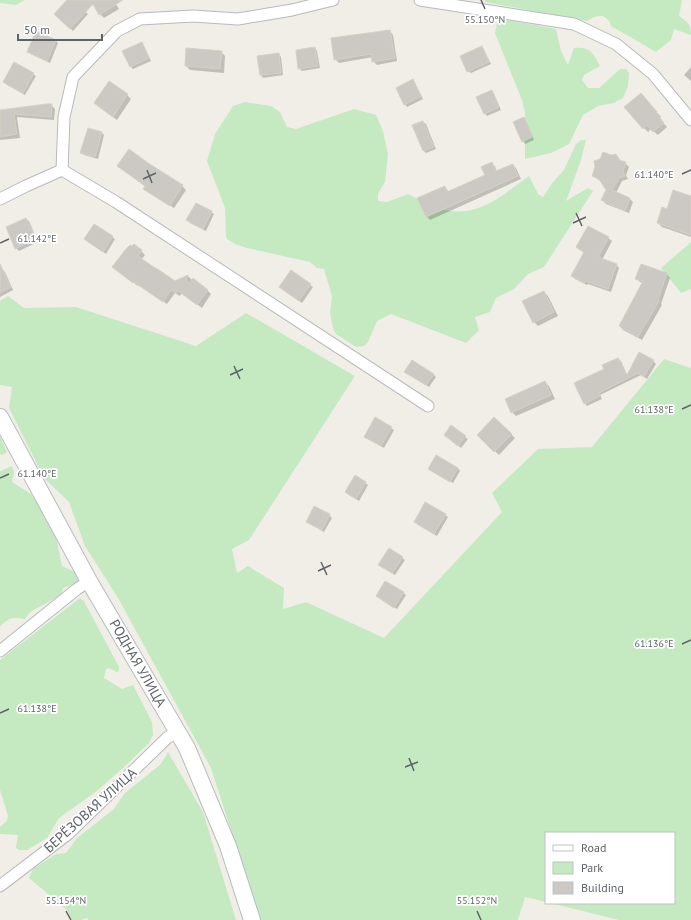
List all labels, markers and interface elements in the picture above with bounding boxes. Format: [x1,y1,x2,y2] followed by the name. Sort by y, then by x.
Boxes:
[465,13,505,26] text: 55.150°N
[18,16,102,42] scale bar
[24,22,50,37] text: 50 m
[635,168,674,181] text: 61.140°E
[18,232,57,245] text: 61.142°E
[635,403,674,416] text: 61.138°E
[18,467,57,480] text: 61.140°E
[106,616,171,711] street label: РОДНАЯ УЛИЦА
[635,637,674,650] text: 61.136°E
[18,702,57,715] text: 61.138°E
[40,763,141,856] street label: БЕРЁЗОВАЯ УЛИЦА
[545,832,675,904] legend
[581,840,606,855] text: Road
[581,860,603,875] text: Park
[581,880,624,895] text: Building
[46,894,86,907] text: 55.154°N
[457,894,497,907] text: 55.152°N

